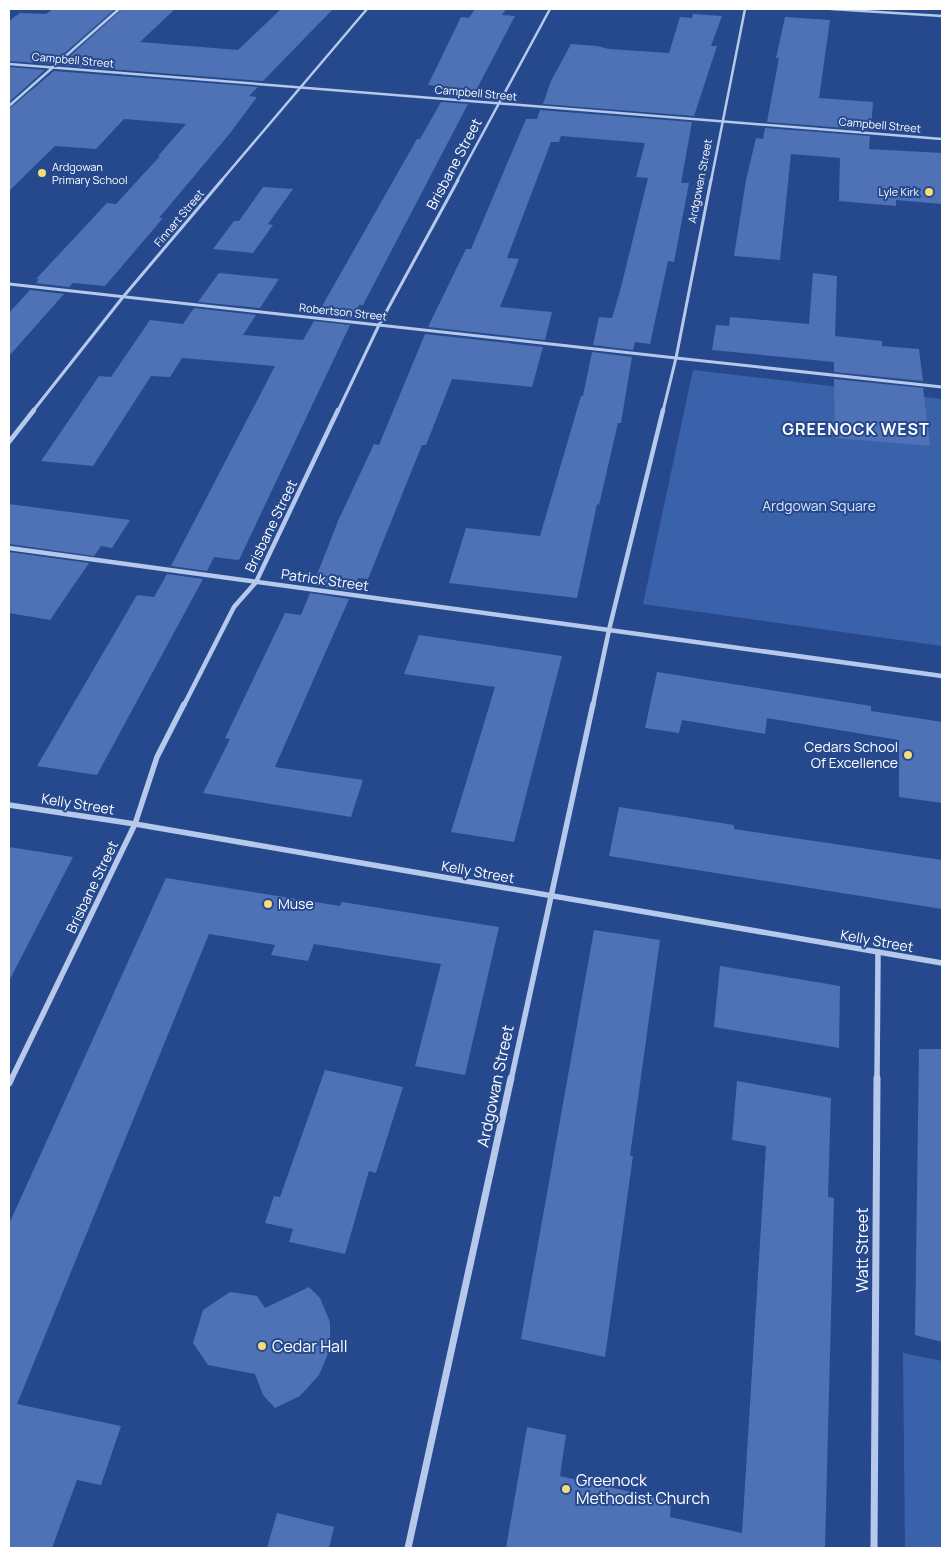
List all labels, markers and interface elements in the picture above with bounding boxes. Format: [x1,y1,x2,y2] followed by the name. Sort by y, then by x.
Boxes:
[31,48,115,71] street label: Campbell Street
[434,81,518,104] street label: Campbell Street
[838,113,922,136] street label: Campbell Street
[422,115,486,213] street label: Brisbane Street
[684,138,715,224] street label: Ardgowan Street
[52,159,128,187] place label: Ardgowan Primary School
[36,167,48,179] marker: Ardgowan Primary School
[878,184,920,199] place label: Lyle Kirk
[150,186,207,249] street label: Finnart Street
[923,186,935,198] marker: Lyle Kirk
[298,299,388,324] street label: Robertson Street
[782,418,930,440] district label: GREENOCK WEST
[240,476,301,575] street label: Brisbane Street
[762,496,876,515] park label: Ardgowan Square
[280,564,371,595] street label: Patrick Street
[804,737,898,772] place label: Cedars School Of Excellence
[902,749,914,761] marker: Cedars School Of Excellence
[40,788,116,819] street label: Kelly Street
[61,837,122,936] street label: Brisbane Street
[440,856,516,887] street label: Kelly Street
[278,894,314,913] place label: Muse
[262,898,274,910] marker: Muse
[839,925,915,956] street label: Kelly Street
[471,1023,519,1149] street label: Ardgowan Street
[851,1207,873,1293] street label: Watt Street
[272,1335,347,1357] place label: Cedar Hall
[256,1340,268,1352] marker: Cedar Hall
[576,1469,710,1509] place label: Greenock Methodist Church
[560,1483,572,1495] marker: Greenock Methodist Church

